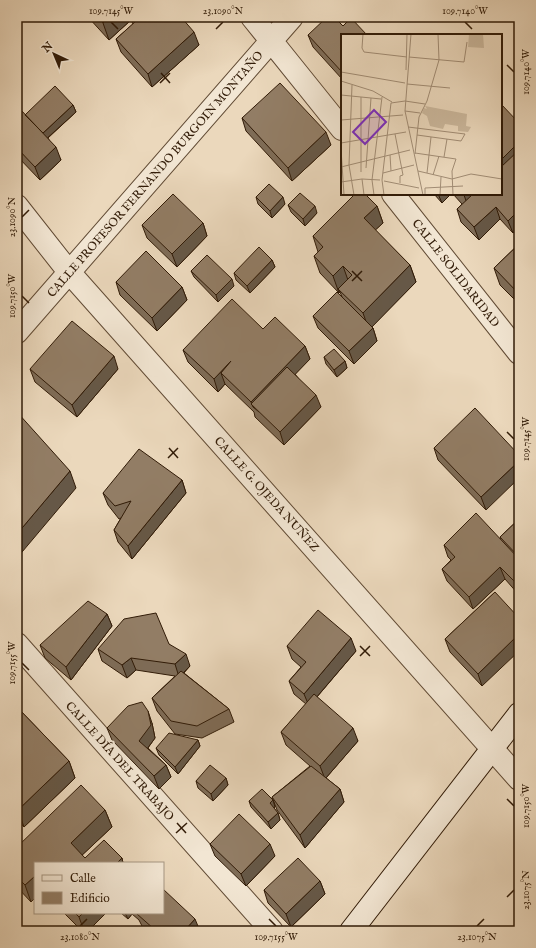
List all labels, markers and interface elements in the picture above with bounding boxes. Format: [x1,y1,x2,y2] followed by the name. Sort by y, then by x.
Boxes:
[89,5,134,18] text: 109.7145°W
[203,5,243,18] text: 23.1090°N
[442,5,488,18] text: 109.7140°W
[34,34,74,74] north arrow
[341,34,502,195] inset map
[44,48,266,300] street label: CALLE PROFESOR FERNANDO BURGOIN MONTAÑO
[520,49,533,95] text: 109.7140°W
[6,197,19,237] text: 23.1090°N
[409,216,503,331] street label: CALLE SOLIDARIDAD
[6,273,19,318] text: 109.7150°W
[520,416,533,461] text: 109.7145°W
[210,433,323,556] street label: CALLE G. OJEDA NUÑEZ
[6,641,19,684] text: 109.7155°W
[61,698,178,825] street label: CALLE DÍA DEL TRABAJO
[520,783,533,828] text: 109.7150°W
[34,862,164,914] legend
[520,870,533,910] text: 23.1075°N
[70,871,96,886] text: Calle
[70,891,110,906] text: Edificio
[60,931,100,944] text: 23.1080°N
[255,931,298,944] text: 109.7155°W
[457,931,497,944] text: 23.1075°N

